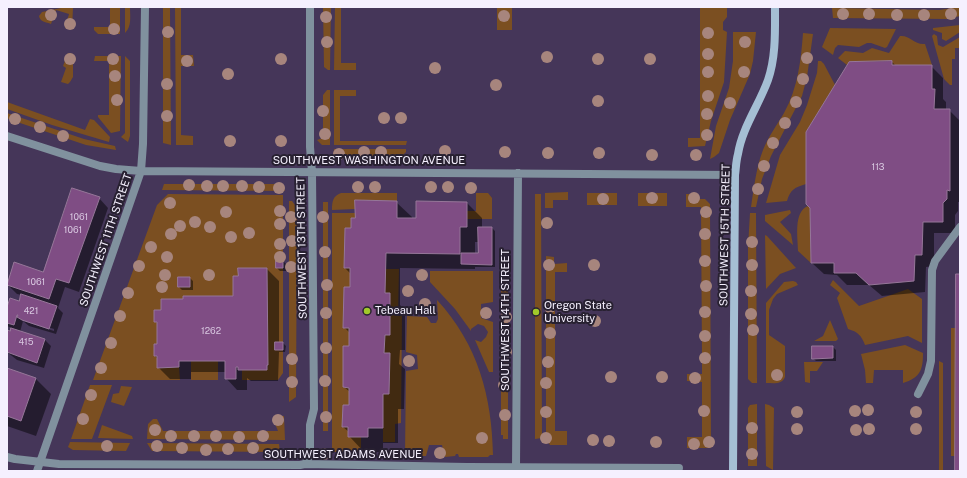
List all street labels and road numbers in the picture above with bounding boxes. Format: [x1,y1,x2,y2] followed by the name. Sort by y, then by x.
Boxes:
[273,154,465,168] street label: SOUTHWEST WASHINGTON AVENUE
[717,164,733,306] street label: SOUTHWEST 15TH STREET
[77,172,135,308] street label: SOUTHWEST 11TH STREET
[294,177,310,319] street label: SOUTHWEST 13TH STREET
[499,249,513,391] street label: SOUTHWEST 14TH STREET
[264,448,422,462] street label: SOUTHWEST ADAMS AVENUE

